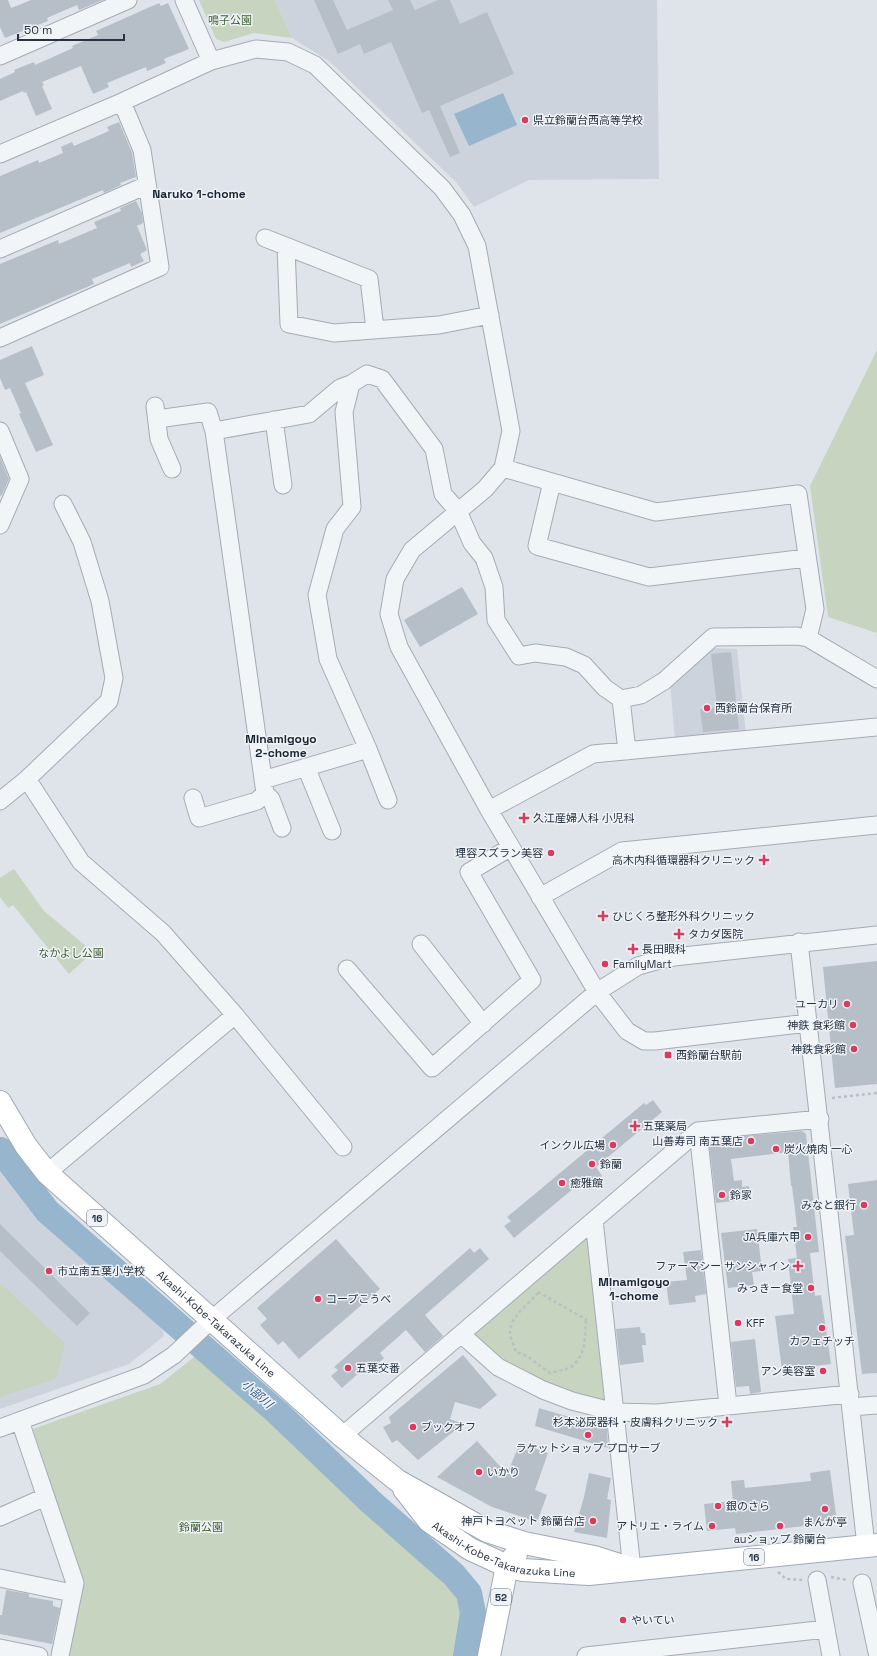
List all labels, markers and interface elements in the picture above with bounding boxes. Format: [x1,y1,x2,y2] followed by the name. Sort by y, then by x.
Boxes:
[208,13,252,27] park label: 鳴子公園
[18,16,124,42] scale bar
[24,22,52,38] text: 50 m
[533,113,643,127] place label: 県立鈴蘭台西高等学校
[520,115,530,125] marker: 県立鈴蘭台西高等学校
[152,186,246,202] district label: Naruko 1-chome
[715,701,793,715] place label: 西鈴蘭台保育所
[702,703,712,713] marker: 西鈴蘭台保育所
[245,731,317,761] district label: Minamigoyo 2-chome
[533,811,635,825] place label: 久江産婦人科 小児科
[518,812,530,824] marker: 久江産婦人科 小児科
[455,846,543,860] place label: 理容スズラン美容
[546,848,556,858] marker: 理容スズラン美容
[612,853,755,867] place label: 高木内科循環器科クリニック
[758,854,770,866] marker: 高木内科循環器科クリニック
[612,909,755,923] place label: ひじくろ整形外科クリニック
[597,910,609,922] marker: ひじくろ整形外科クリニック
[688,927,743,941] place label: タカダ医院
[673,928,685,940] marker: タカダ医院
[642,942,686,956] place label: 長田眼科
[627,943,639,955] marker: 長田眼科
[38,946,104,960] park label: なかよし公園
[613,957,672,971] place label: FamilyMart
[600,959,610,969] marker: FamilyMart
[795,997,839,1011] place label: ユーカリ
[842,999,852,1009] marker: ユーカリ
[787,1018,845,1032] place label: 神鉄 食彩館
[848,1020,858,1030] marker: 神鉄 食彩館
[791,1042,846,1056] place label: 神鉄食彩館
[849,1044,859,1054] marker: 神鉄食彩館
[676,1048,742,1062] place label: 西鈴蘭台駅前
[663,1050,673,1060] marker: 西鈴蘭台駅前
[643,1119,687,1133] place label: 五葉薬局
[630,1121,640,1131] marker: 五葉薬局
[652,1134,743,1148] place label: 山善寿司 南五葉店
[746,1136,756,1146] marker: 山善寿司 南五葉店
[539,1138,605,1152] place label: インクル広場
[608,1140,618,1150] marker: インクル広場
[784,1142,853,1156] place label: 炭火焼肉 一心
[771,1144,781,1154] marker: 炭火焼肉 一心
[600,1157,622,1171] place label: 鈴蘭
[587,1159,597,1169] marker: 鈴蘭
[570,1176,603,1190] place label: 癒雅館
[557,1178,567,1188] marker: 癒雅館
[730,1188,752,1202] place label: 鈴家
[717,1190,727,1200] marker: 鈴家
[801,1198,856,1212] place label: みなと銀行
[859,1200,869,1210] marker: みなと銀行
[87,1210,107,1226] road number: 16
[743,1230,800,1244] place label: JA兵庫六甲
[803,1232,813,1242] marker: JA兵庫六甲
[655,1259,790,1273] place label: ファーマシー サンシャイン
[793,1261,803,1271] marker: ファーマシー サンシャイン
[57,1264,145,1278] place label: 市立南五葉小学校
[44,1266,54,1276] marker: 市立南五葉小学校
[154,1267,278,1380] street label: Akashi-Kobe-Takarazuka Line
[598,1274,670,1304] district label: Minamigoyo 1-chome
[737,1281,803,1295] place label: みっきー食堂
[806,1283,816,1293] marker: みっきー食堂
[326,1292,391,1306] place label: コープこうべ
[313,1294,323,1304] marker: コープこうべ
[746,1316,765,1330] place label: KFF
[733,1318,743,1328] marker: KFF
[817,1323,827,1333] marker: カフェチッチ
[789,1334,855,1348] place label: カフェチッチ
[356,1361,400,1375] place label: 五葉交番
[343,1363,353,1373] marker: 五葉交番
[760,1364,815,1378] place label: アン美容室
[818,1366,828,1376] marker: アン美容室
[238,1376,277,1413] water label: 小部川
[553,1415,718,1429] place label: 杉本泌尿器科・皮膚科クリニック
[721,1416,733,1428] marker: 杉本泌尿器科・皮膚科クリニック
[421,1420,476,1434] place label: ブックオフ
[408,1422,418,1432] marker: ブックオフ
[583,1430,593,1440] marker: ラケットショップ プロサーブ
[515,1441,661,1455] place label: ラケットショップ プロサーブ
[487,1465,520,1479] place label: いかり
[474,1467,484,1477] marker: いかり
[726,1499,770,1513] place label: 銀のさら
[713,1501,723,1511] marker: 銀のさら
[820,1504,830,1514] marker: まんが亭
[461,1514,585,1528] place label: 神戸トヨペット 鈴蘭台店
[803,1515,847,1529] place label: まんが亭
[588,1516,598,1526] marker: 神戸トヨペット 鈴蘭台店
[430,1518,576,1580] street label: Akashi-Kobe-Takarazuka Line
[616,1519,704,1533] place label: アトリエ・ライム
[179,1520,223,1534] park label: 鈴蘭公園
[707,1521,717,1531] marker: アトリエ・ライム
[775,1521,785,1531] marker: auショップ 鈴蘭台
[734,1532,826,1546] place label: auショップ 鈴蘭台
[744,1549,764,1565] road number: 16
[491,1589,511,1605] road number: 52
[631,1613,675,1627] place label: やいてい
[618,1615,628,1625] marker: やいてい

